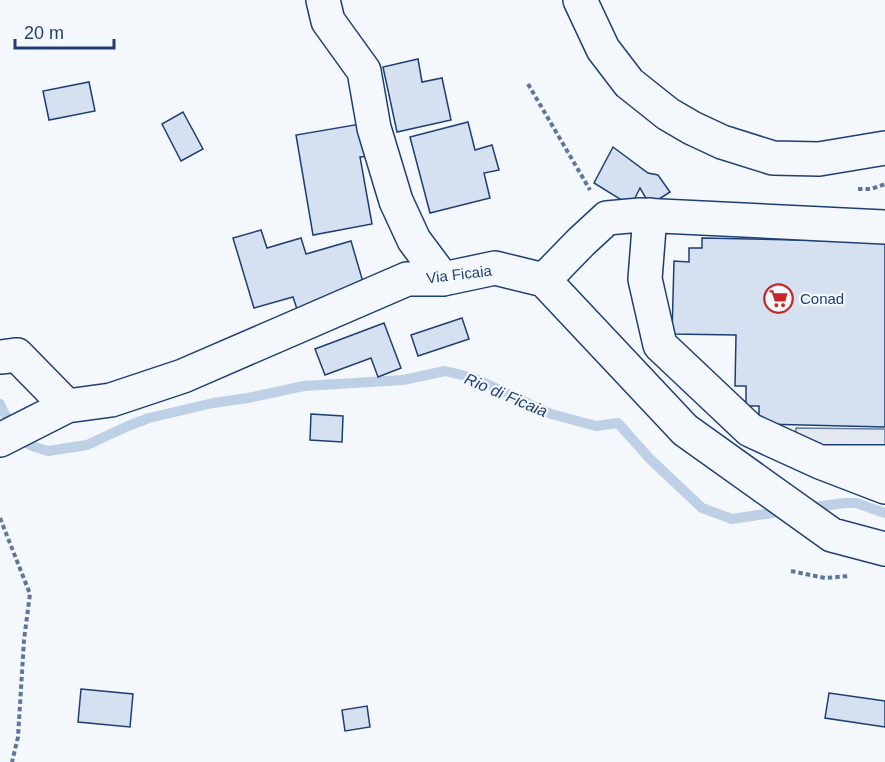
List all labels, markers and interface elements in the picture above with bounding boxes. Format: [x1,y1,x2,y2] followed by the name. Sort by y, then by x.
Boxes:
[15,12,114,50] scale bar
[24,23,64,43] text: 20 m
[425,261,493,286] street label: Via Ficaia
[763,282,795,314] supermarket icon: Conad
[800,290,844,307] place label: Conad
[462,370,550,420] water label: Rio di Ficaia

